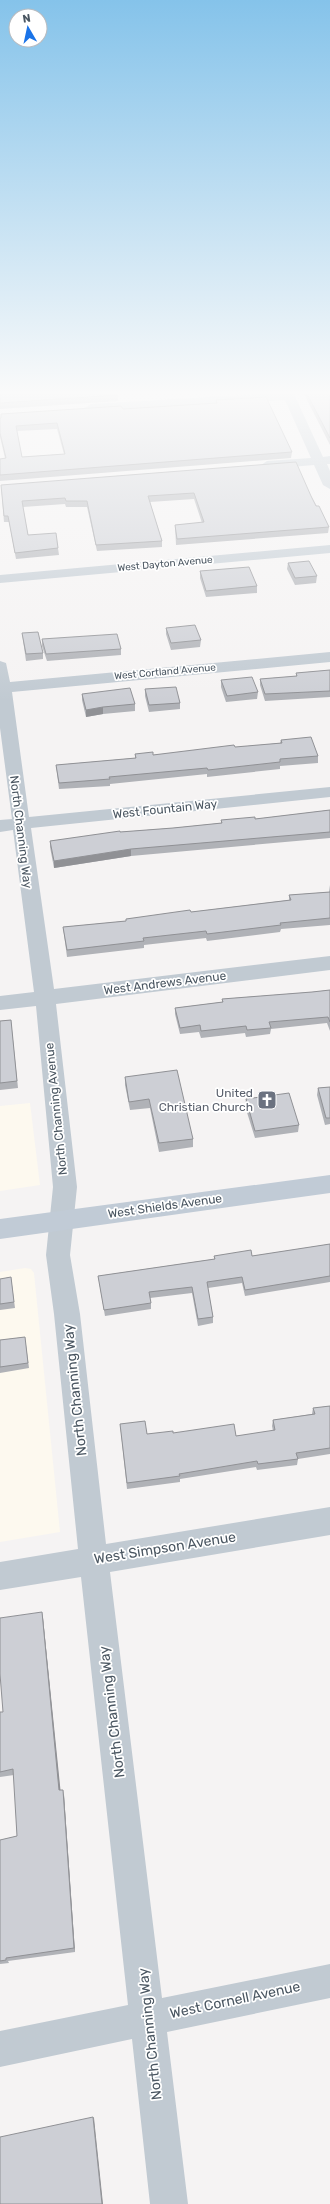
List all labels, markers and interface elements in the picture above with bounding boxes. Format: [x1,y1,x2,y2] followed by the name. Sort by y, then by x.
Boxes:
[8,8,48,48] north arrow
[22,12,32,26] text: N
[117,554,214,574] street label: West Dayton Avenue
[114,662,217,682] street label: West Cortland Avenue
[7,775,35,890] street label: North Channing Way
[112,797,218,821] street label: West Fountain Way
[103,969,227,997] street label: West Andrews Avenue
[42,1042,70,1176] street label: North Channing Avenue
[159,1086,253,1114] place label: United Christian Church
[256,1089,278,1111] church icon: United Christian Church
[107,1191,223,1221] street label: West Shields Avenue
[60,1323,90,1457] street label: North Channing Way
[93,1528,237,1568] street label: West Simpson Avenue
[95,1645,129,1779] street label: North Channing Way
[135,1967,165,2101] street label: North Channing Way
[168,1978,302,2022] street label: West Cornell Avenue

